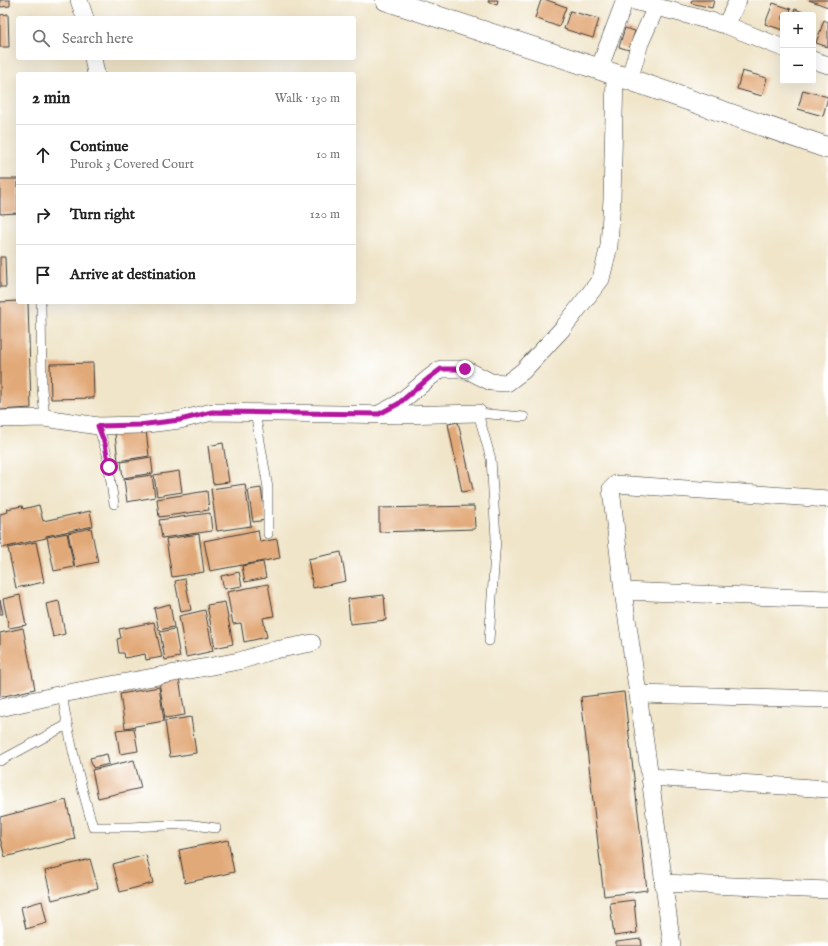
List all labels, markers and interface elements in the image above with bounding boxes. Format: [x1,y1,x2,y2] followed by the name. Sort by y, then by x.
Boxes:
[780,12,816,84] map controls
[780,12,816,48] button: +
[16,16,356,60] search box
[30,27,52,49] icon: search
[62,29,133,48] text: Search here
[780,48,816,84] button: −
[32,88,70,109] text: 2 min
[275,90,340,107] text: Walk · 130 m
[70,137,128,156] text: Continue
[32,144,54,166] icon: ahead
[316,146,340,163] text: 10 m
[70,156,194,173] text: Purok 3 Covered Court
[32,204,54,226] icon: right
[70,205,135,224] text: Turn right
[310,206,340,223] text: 120 m
[32,264,54,286] icon: arrive
[70,265,196,284] text: Arrive at destination
[456,360,474,378] route end
[100,458,118,476] route start

